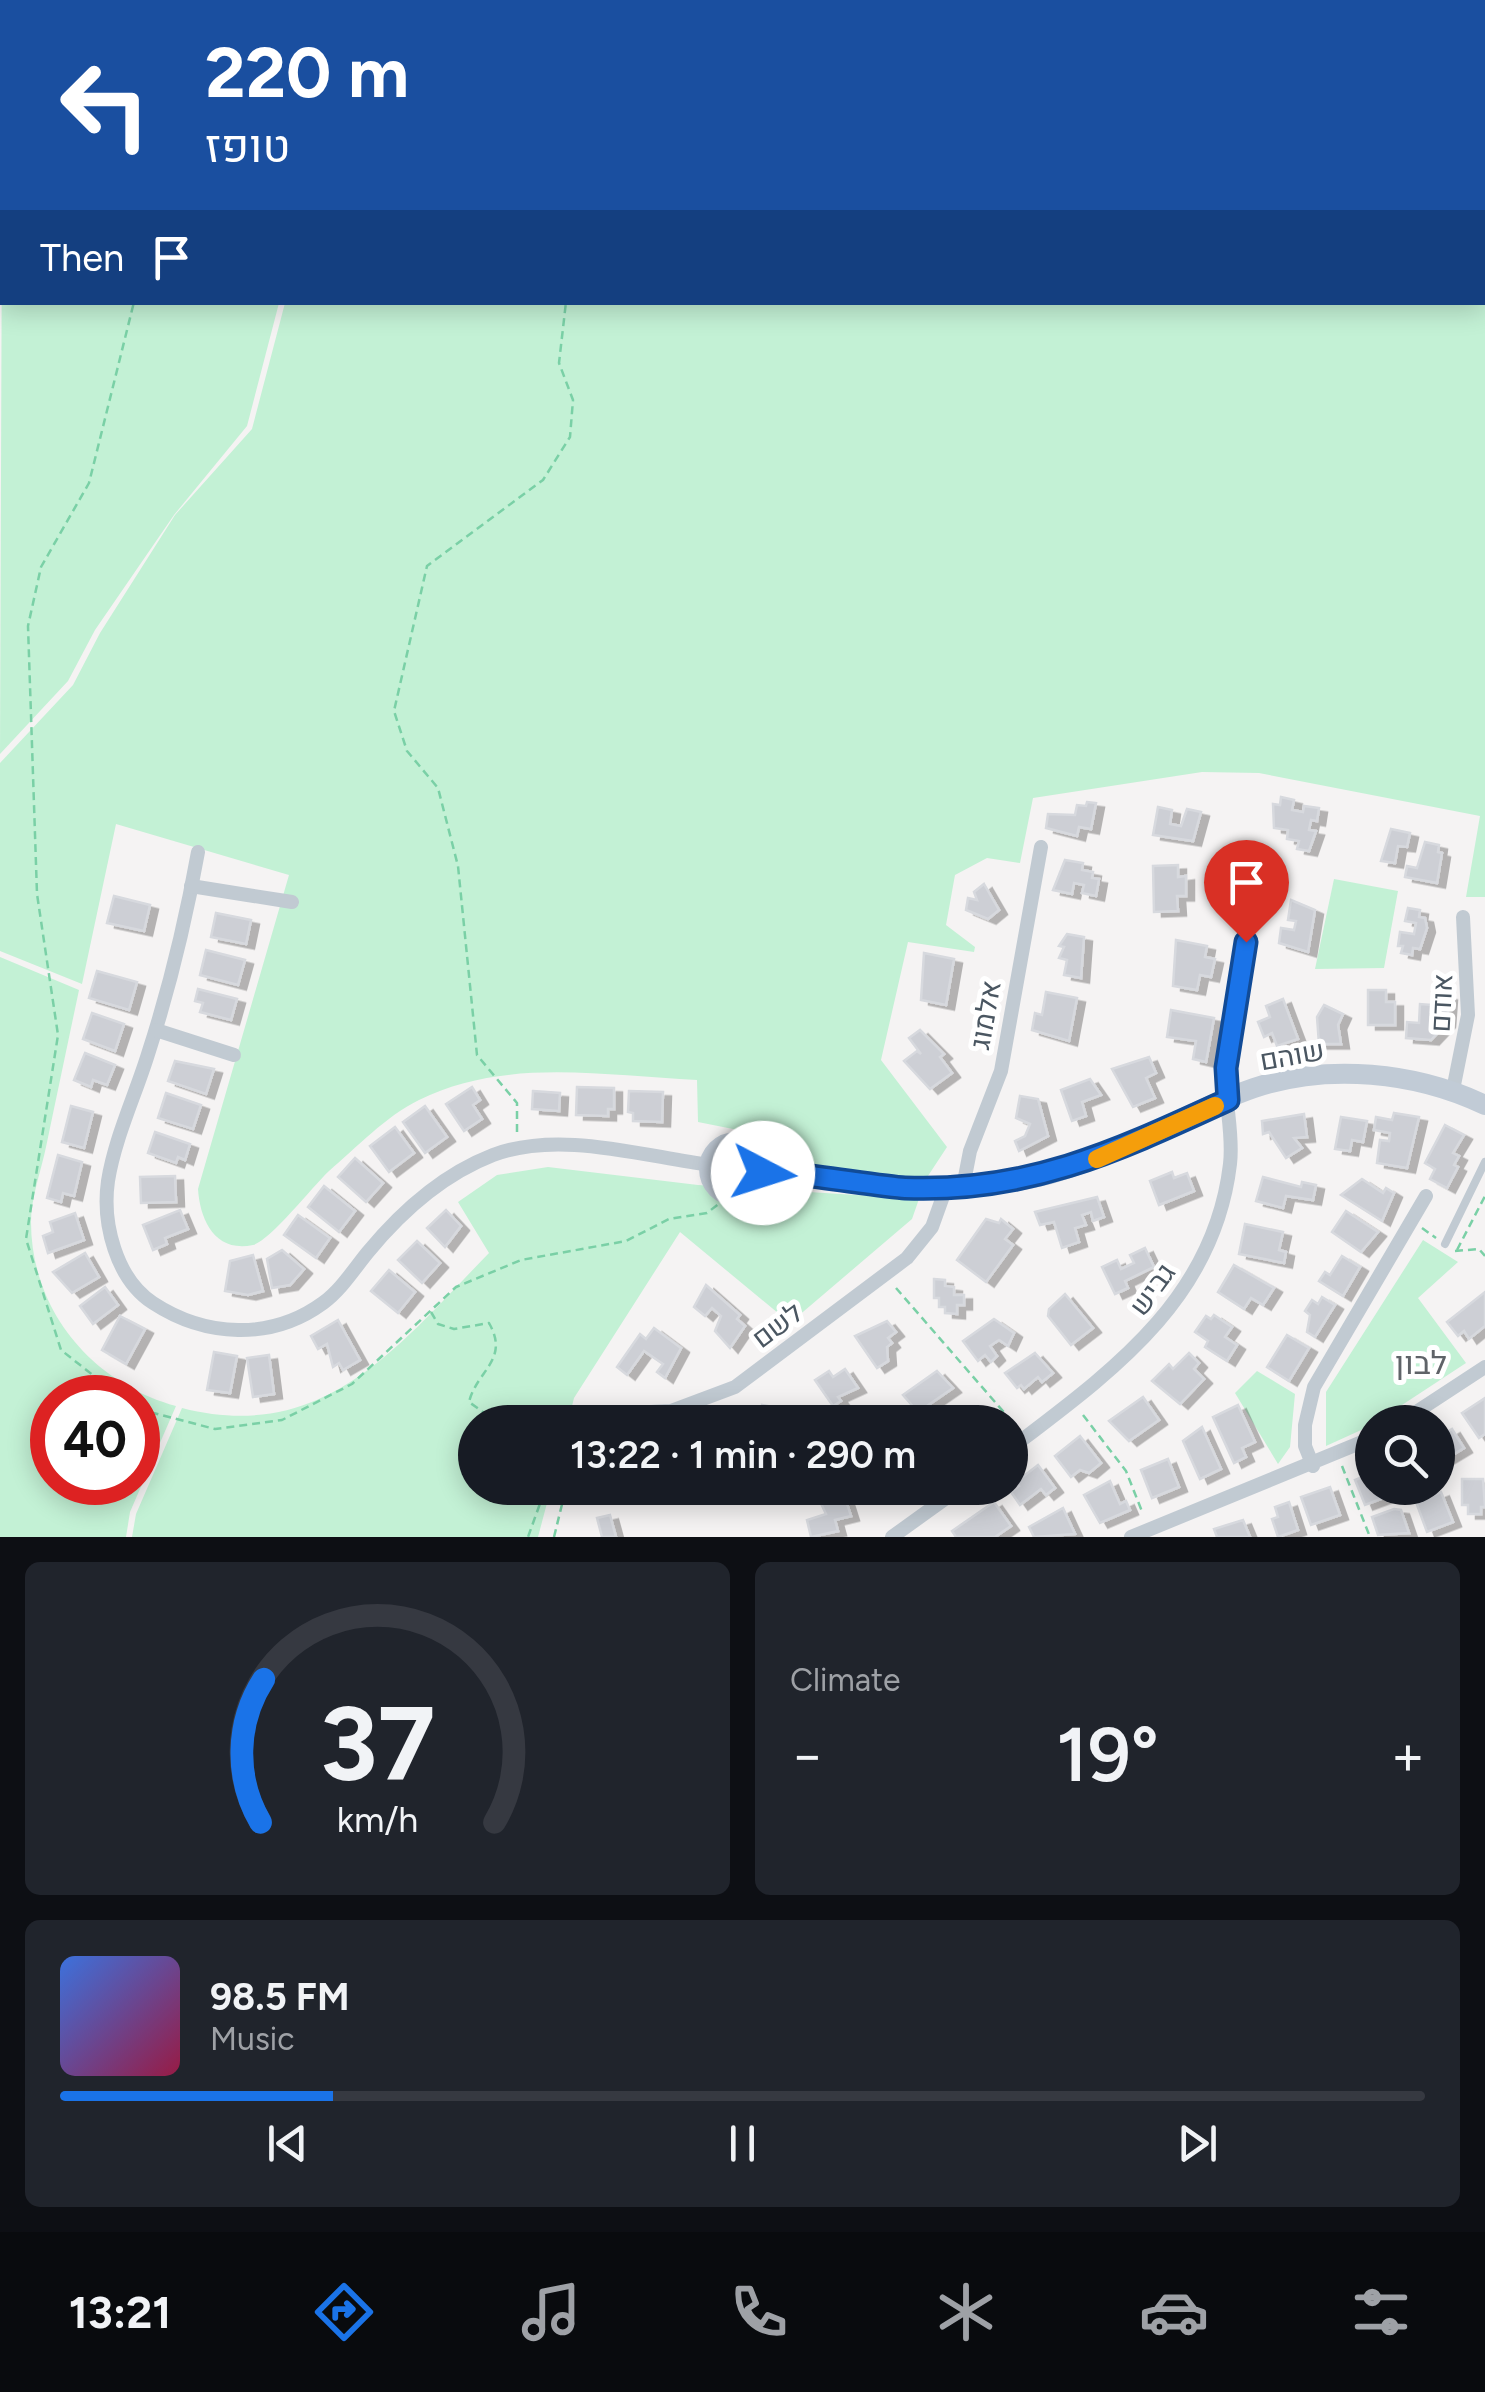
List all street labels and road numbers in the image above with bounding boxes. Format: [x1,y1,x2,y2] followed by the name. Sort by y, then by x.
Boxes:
[1422,973,1460,1033] street label: אודם
[962,978,1008,1052] street label: אלמוג
[1257,1033,1327,1077] street label: שוהם
[1122,1256,1182,1322] street label: גביש
[745,1295,809,1355] street label: לשם

